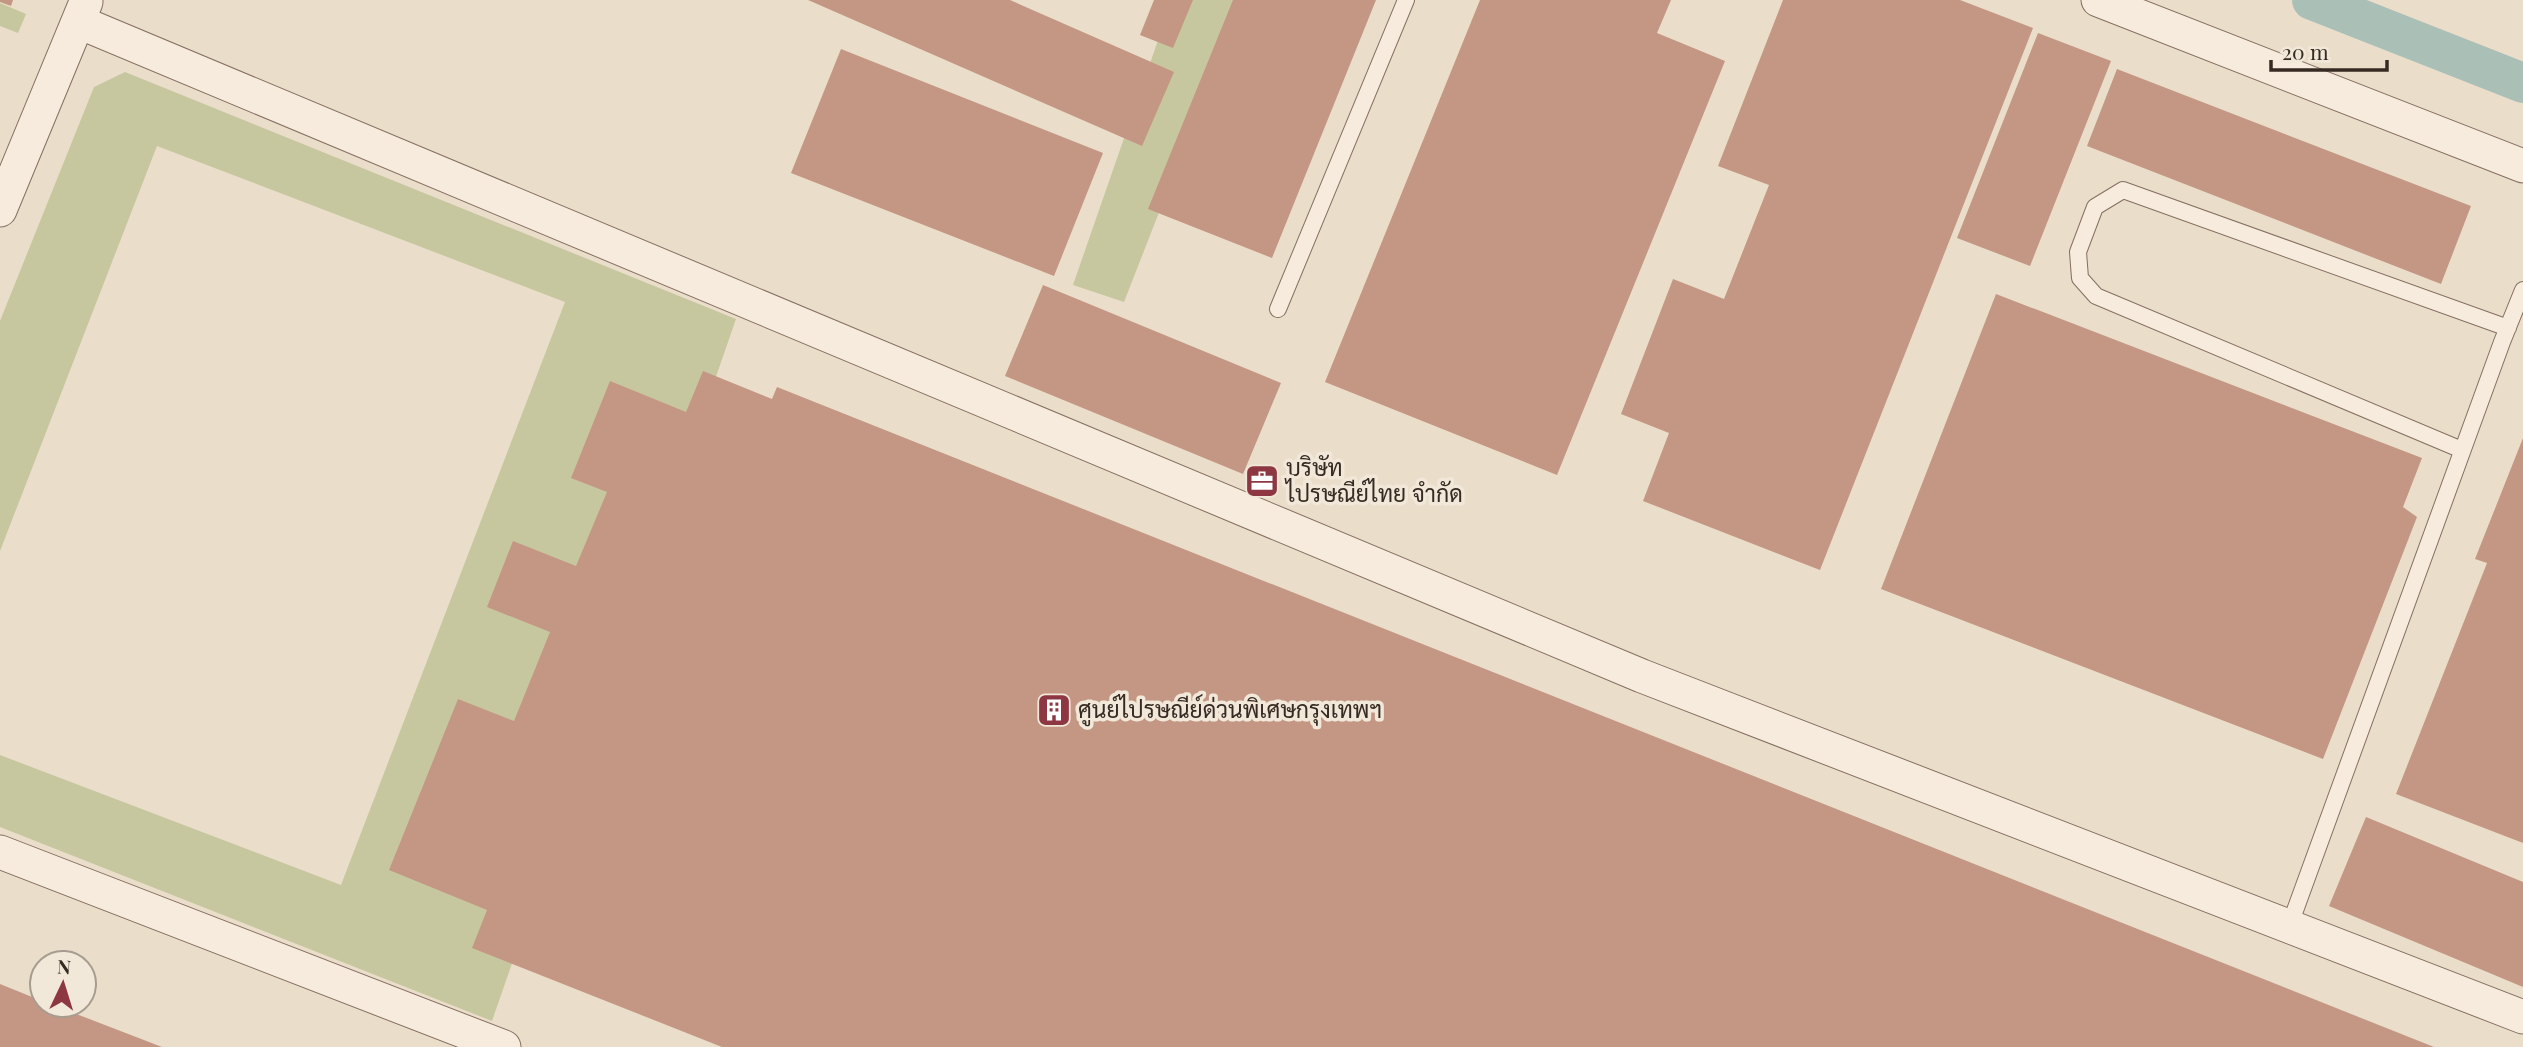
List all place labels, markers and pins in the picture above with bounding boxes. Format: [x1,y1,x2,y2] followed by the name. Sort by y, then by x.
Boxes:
[1284,451,1463,508] place label: บริษัท ไปรษณีย์ไทย จำกัด
[1243,462,1281,500] office icon: บริษัท ไปรษณีย์ไทย จำกัด
[1035,691,1073,729] building icon: ศูนย์ไปรษณีย์ด่วนพิเศษกรุงเทพฯ
[1078,693,1382,727] place label: ศูนย์ไปรษณีย์ด่วนพิเศษกรุงเทพฯ

